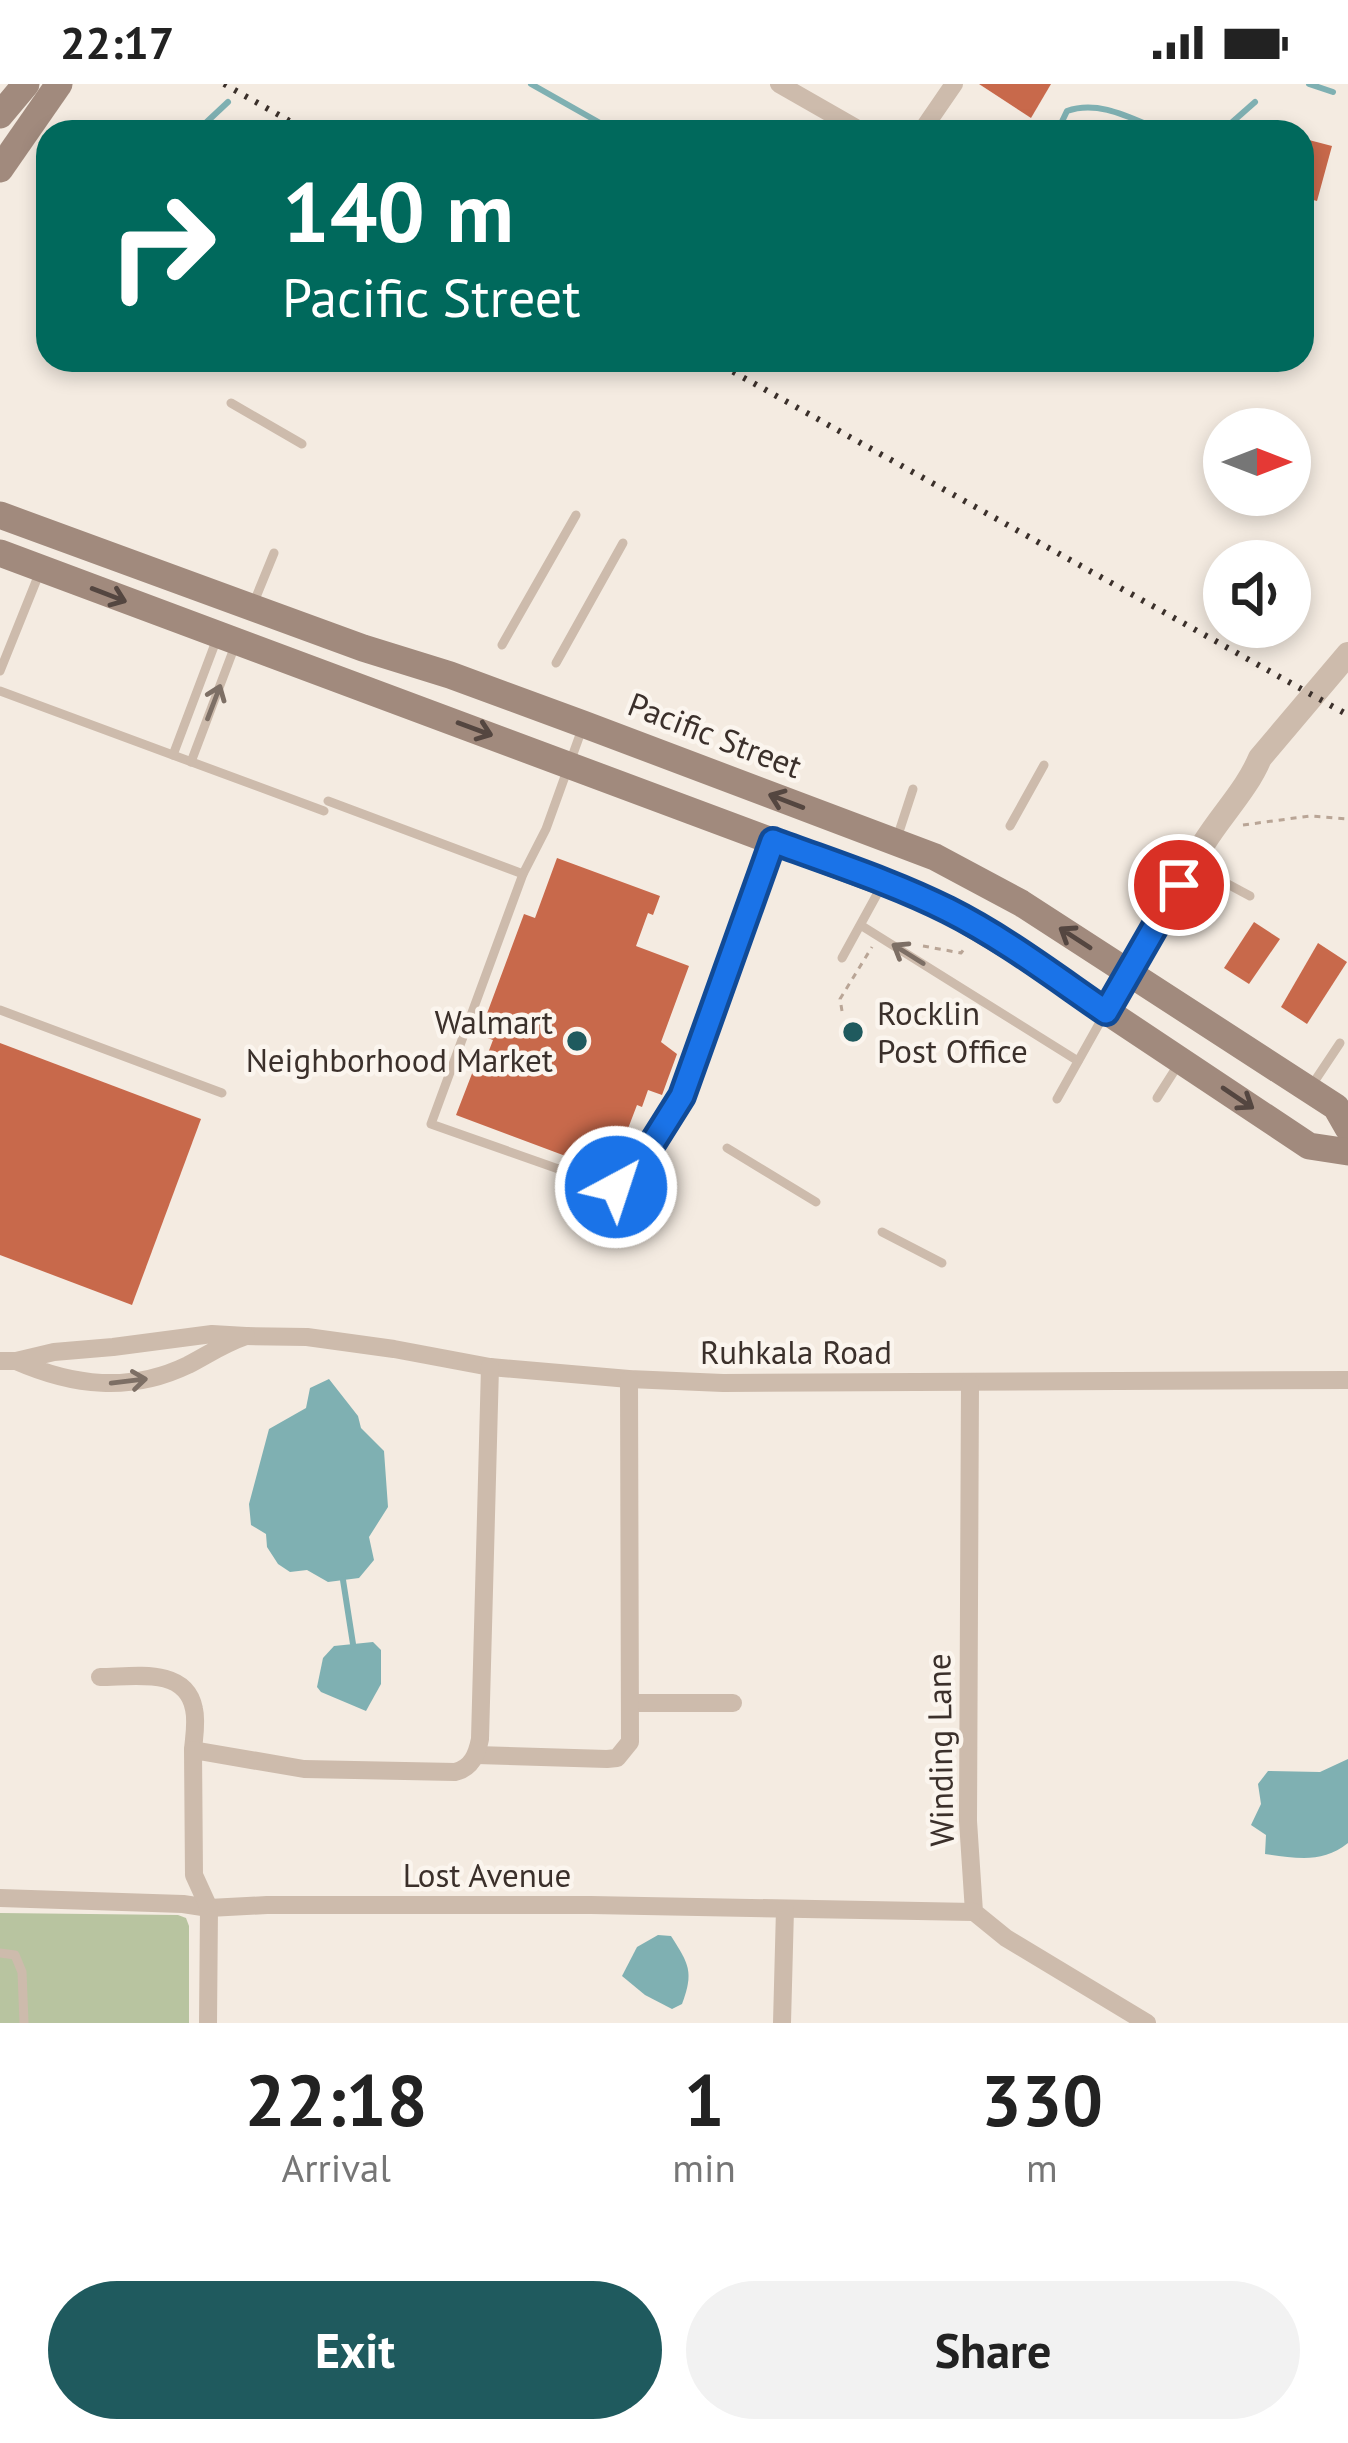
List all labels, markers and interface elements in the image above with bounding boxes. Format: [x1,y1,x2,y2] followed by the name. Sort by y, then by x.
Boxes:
[60,13,174,71] text: 22:17
[282,156,514,265] text: 140 m
[84,168,240,324] icon: right
[282,262,580,332] text: Pacific Street
[1203,408,1311,516] north arrow
[1203,408,1311,648] map controls
[1203,540,1311,648] button: sound
[90,585,127,607] one-way arrow
[622,682,808,787] street label: Pacific Street
[204,685,226,722] one-way arrow
[456,720,493,741] one-way arrow
[769,788,806,810] one-way arrow
[1128,834,1230,936] pin
[1146,852,1212,918] icon: arrive
[1058,925,1092,950] one-way arrow
[892,942,926,966] one-way arrow
[877,991,1028,1072] place label: Rocklin Post Office
[246,1000,553,1081] place label: Walmart Neighborhood Market
[840,1019,866,1045] marker: Rocklin Post Office
[564,1028,590,1054] marker: Walmart Neighborhood Market
[1220,1086,1254,1111] one-way arrow
[553,1124,679,1250] position arrow
[700,1330,892,1373] street label: Ruhkala Road
[109,1370,148,1392] one-way arrow
[916,1653,963,1847] street label: Winding Lane
[403,1853,571,1896] street label: Lost Avenue
[245,2053,428,2146] text: 22:18
[684,2053,725,2146] text: 1
[981,2053,1103,2146] text: 330
[282,2142,391,2193] text: Arrival
[672,2142,736,2193] text: min
[1026,2142,1058,2193] text: m
[48,2281,662,2419] button: Exit
[686,2281,1300,2419] button: Share

